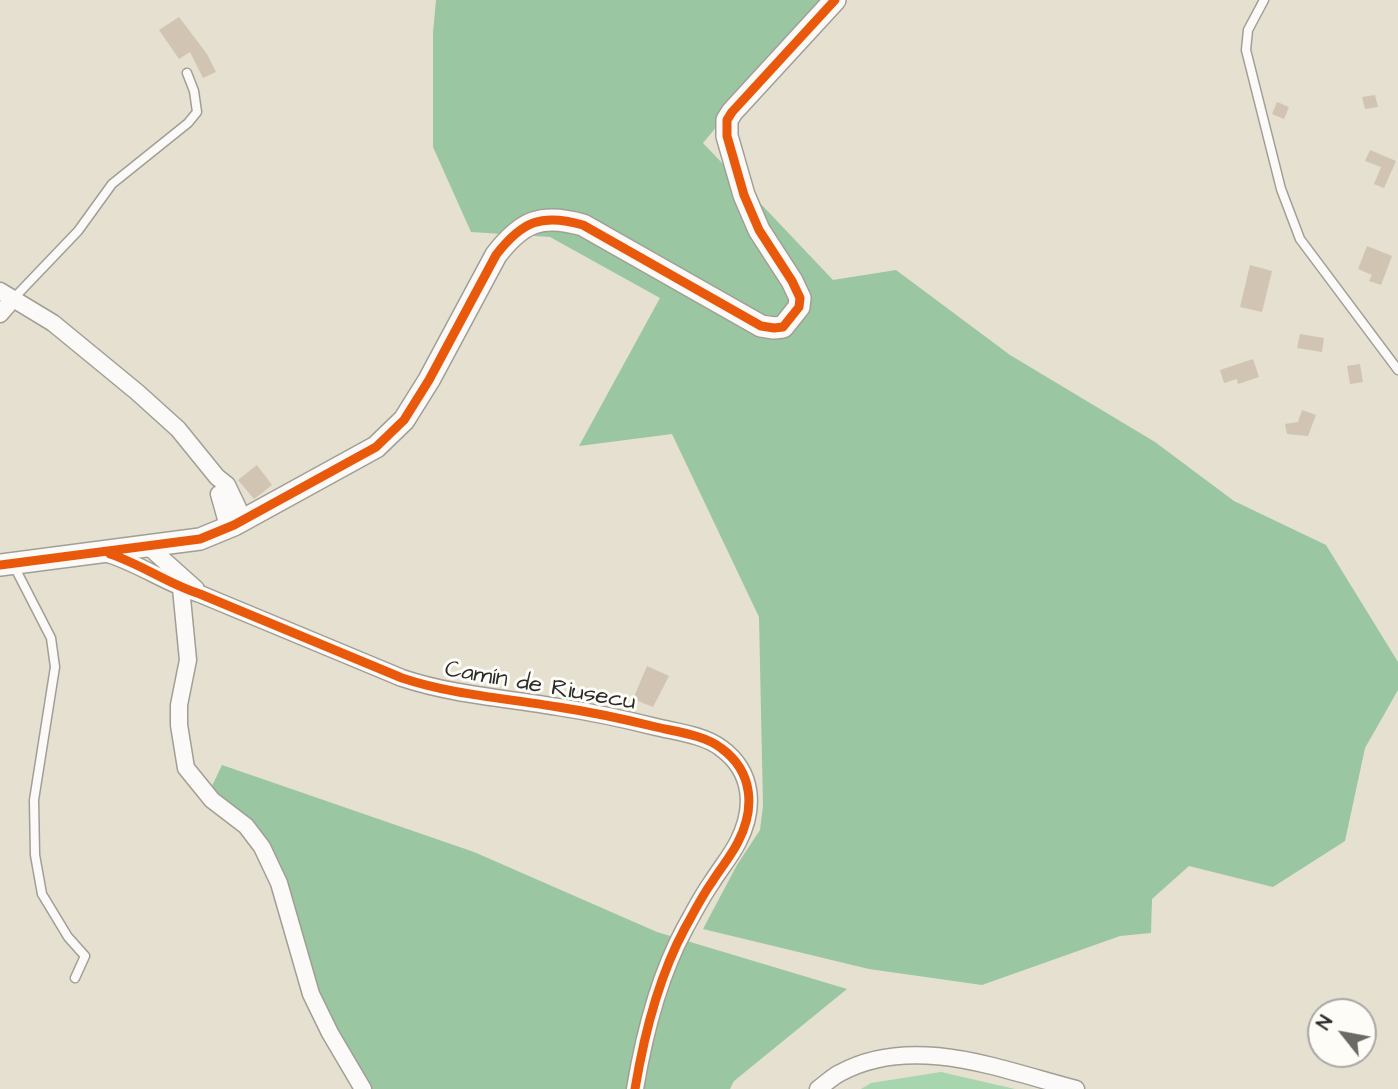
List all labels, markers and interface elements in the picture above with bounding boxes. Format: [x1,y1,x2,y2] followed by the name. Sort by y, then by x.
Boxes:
[442,656,638,718] street label: Camín de Riusecu
[1307,998,1377,1068] north arrow
[1311,1011,1340,1035] text: N

